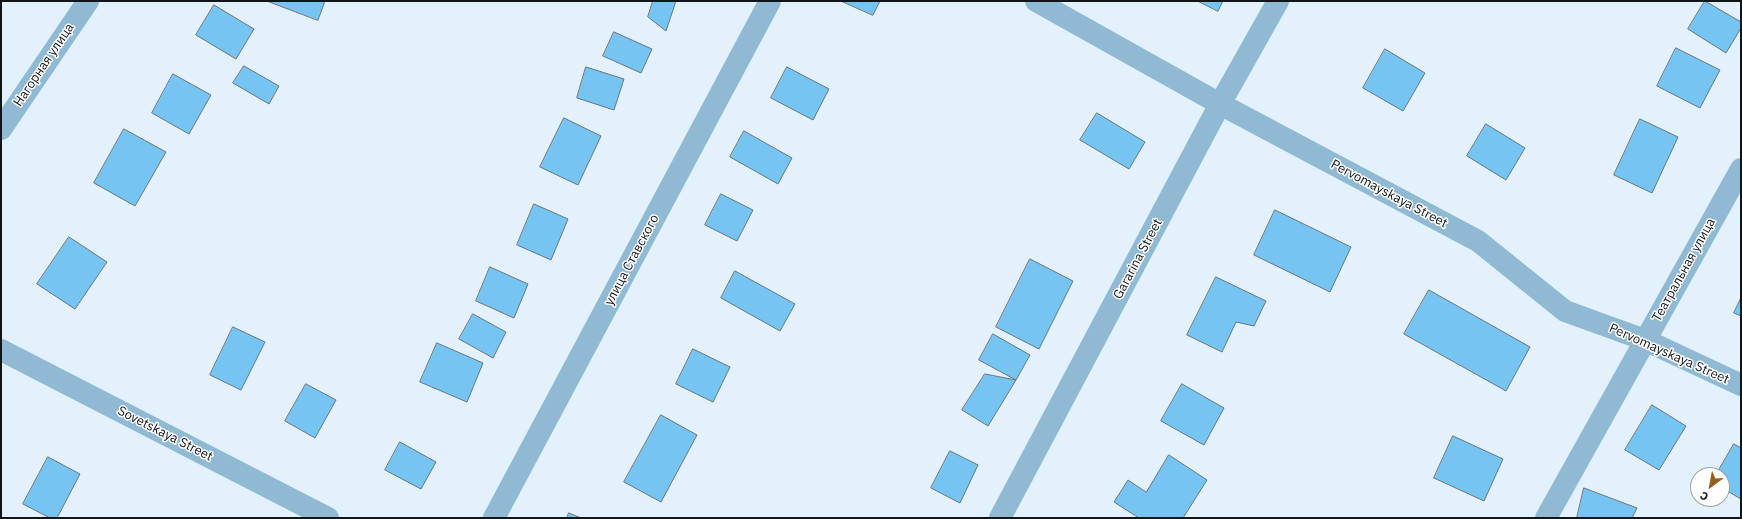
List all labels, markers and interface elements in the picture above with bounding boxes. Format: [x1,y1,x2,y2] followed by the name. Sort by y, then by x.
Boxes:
[10,20,78,110] street label: Нагорная улица
[1328,157,1450,231] street label: Pervomayskaya Street
[601,212,663,308] street label: улица Ставского
[1110,216,1166,302] street label: Gararina Street
[1649,216,1719,324] street label: Театральная улица
[1607,320,1731,388] street label: Pervomayskaya Street
[115,403,215,465] street label: Sovetskaya Street
[1690,467,1730,507] north arrow
[1697,488,1711,504] text: С

